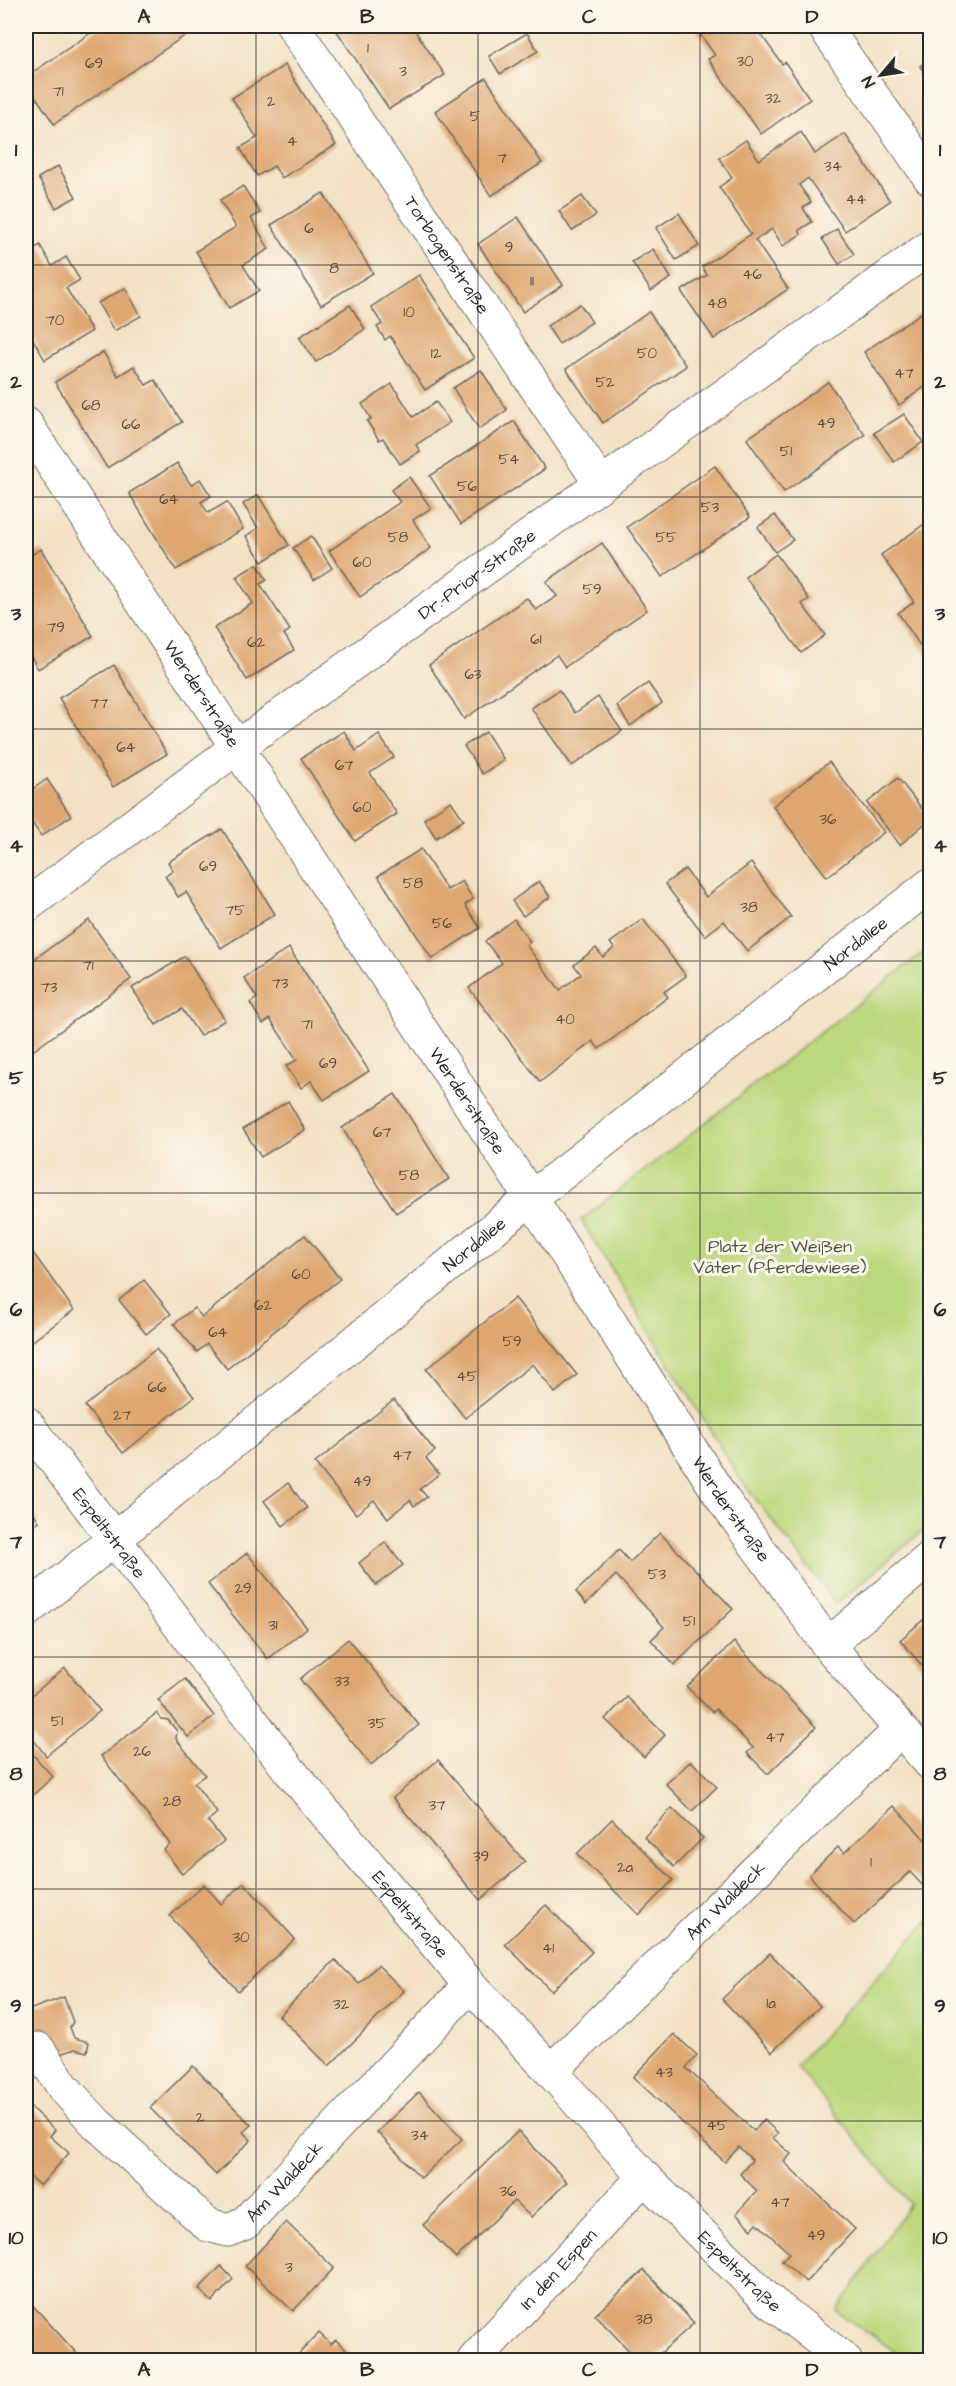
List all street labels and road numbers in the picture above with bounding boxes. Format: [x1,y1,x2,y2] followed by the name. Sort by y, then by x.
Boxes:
[398,191,496,319] street label: Torbogenstraße
[413,523,541,625] street label: Dr.-Prior-Straße
[158,635,246,752] street label: Werderstraße
[818,910,893,976] street label: Nordallee
[423,1042,512,1159] street label: Werderstraße
[437,1211,511,1278] street label: Nordallee
[686,1451,777,1567] street label: Werderstraße
[67,1483,152,1584] street label: Espeltstraße
[680,1855,771,1945] street label: Am Waldeck
[366,1865,455,1964] street label: Espeltstraße
[240,2135,329,2227] street label: Am Waldeck
[514,2223,602,2315] street label: In den Espen
[692,2225,787,2318] street label: Espeltstraße

